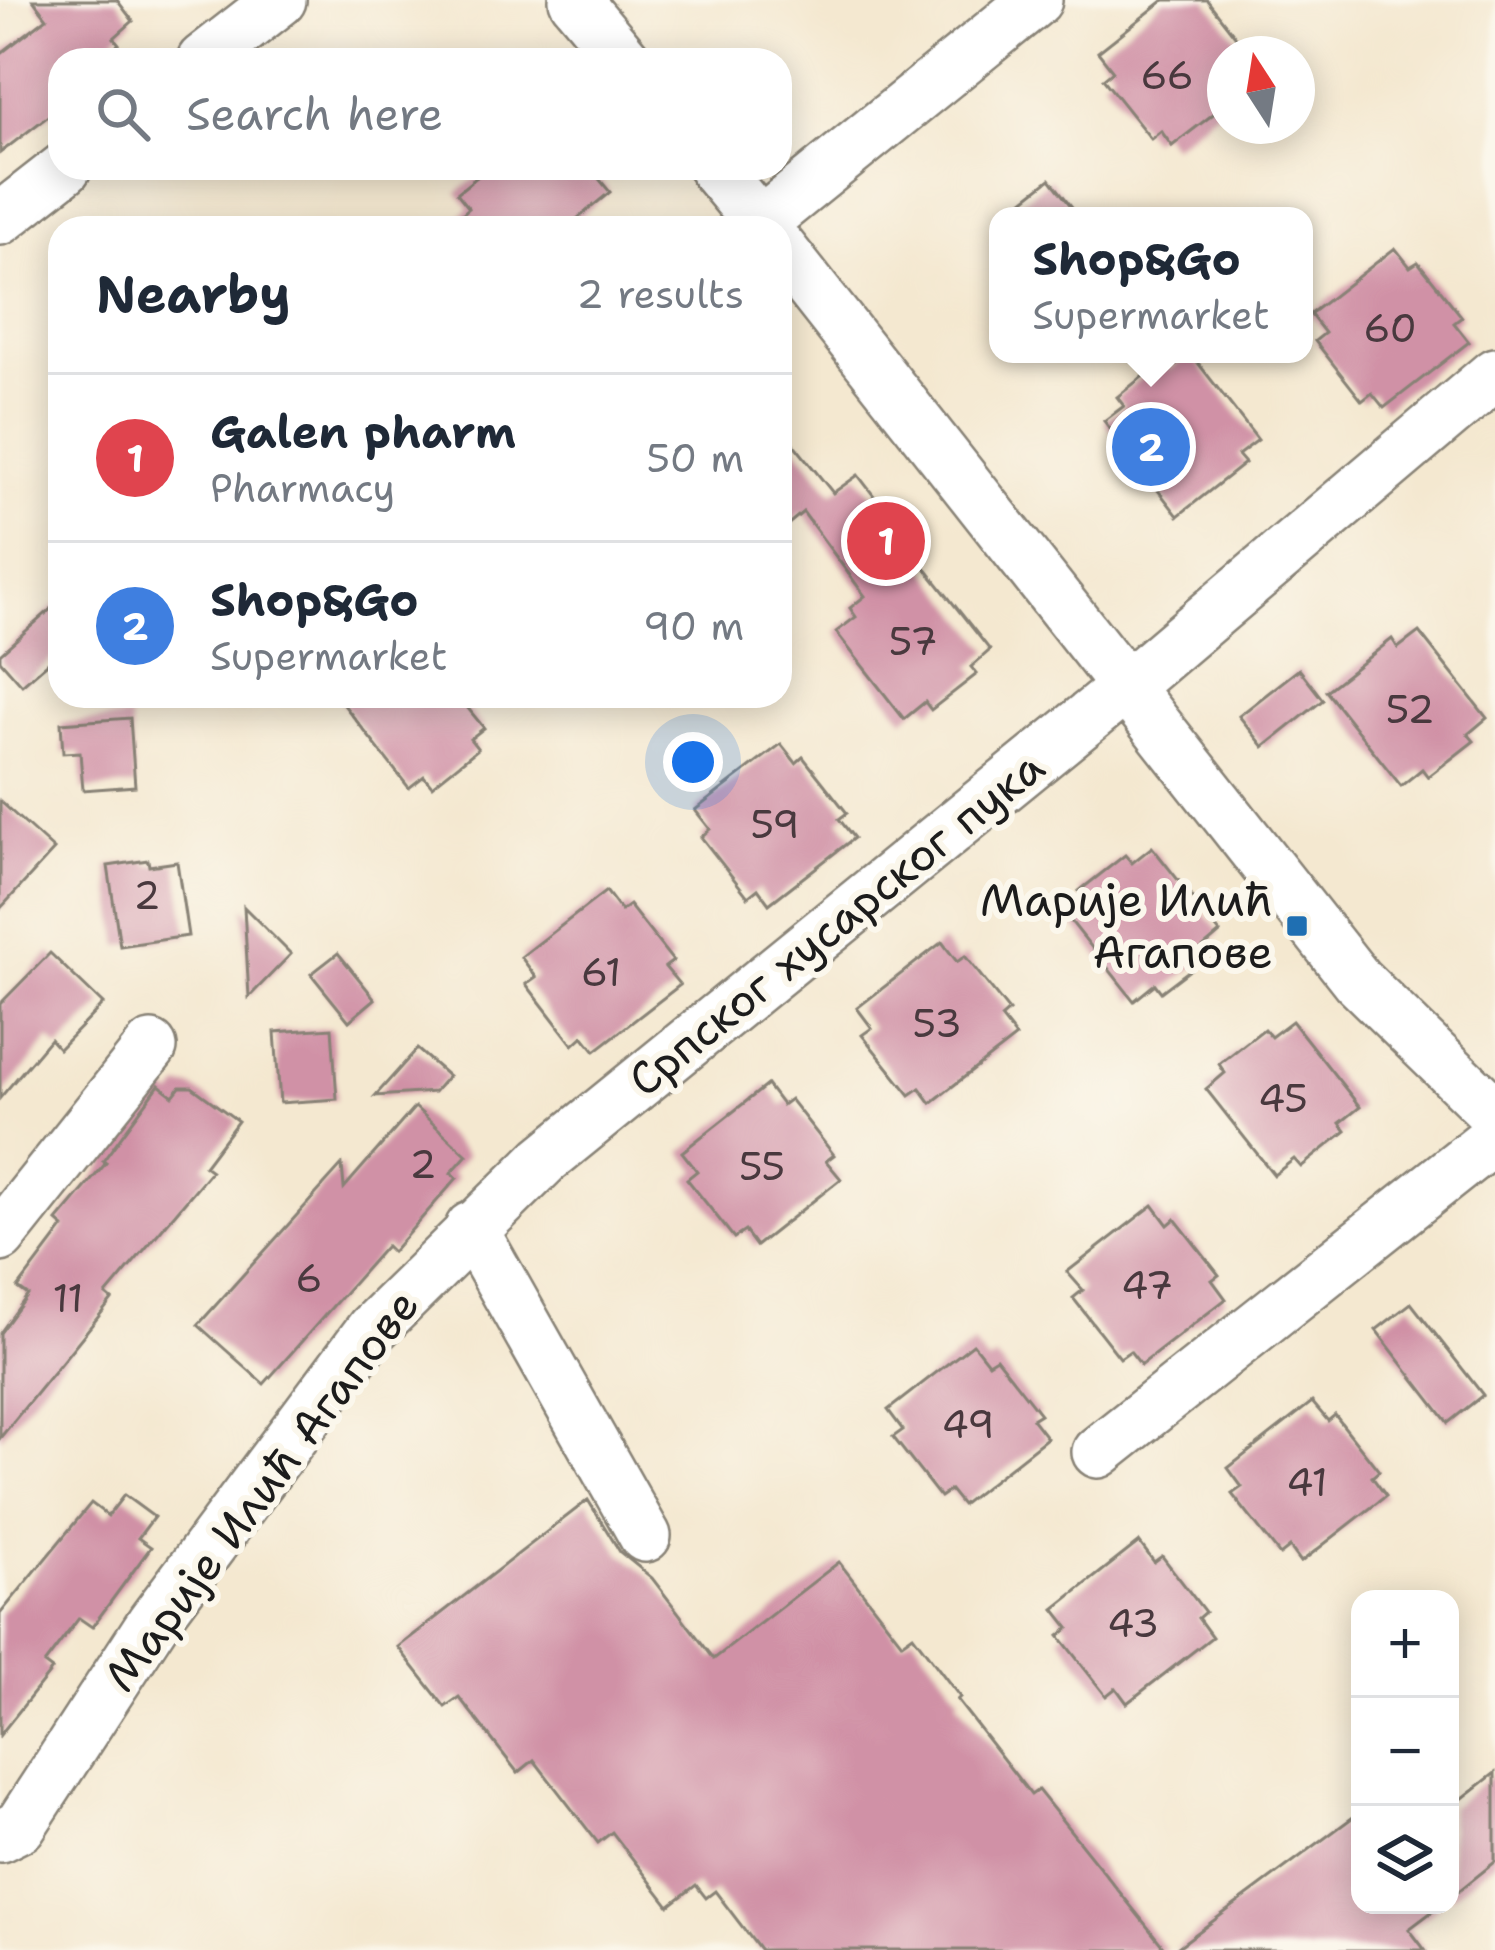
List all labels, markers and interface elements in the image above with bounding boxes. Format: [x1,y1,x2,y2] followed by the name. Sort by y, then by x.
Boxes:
[1207,36,1315,144] north arrow
[48,48,792,180] search box
[1140,49,1194,101] house number: 66
[90,81,156,147] icon: search
[186,84,443,144] text: Search here
[989,207,1313,363] popup
[1032,229,1241,289] text: Shop&Go
[96,260,291,328] text: Nearby
[577,268,744,320] text: 2 results
[1032,289,1270,341] text: Supermarket
[1363,302,1417,354] house number: 60
[210,402,516,462] text: Galen pharm
[1112,402,1190,492] pin: 2
[126,432,144,484] text: 1
[646,432,744,484] text: 50 m
[210,462,395,514] text: Pharmacy
[847,496,925,586] pin: 1
[210,570,419,630] text: Shop&Go
[121,600,149,652] text: 2
[643,600,744,652] text: 90 m
[888,615,938,667] house number: 57
[210,630,448,682] text: Supermarket
[1385,683,1435,735] house number: 52
[663,732,723,792] your location
[616,737,1056,1109] street label: Српског хусарског пука
[750,798,800,850] house number: 59
[133,869,161,921] house number: 2
[980,870,1273,982] place label: Марије Илић Агапове
[1284,913,1310,939] marker: Марије Илић Агапове
[581,946,621,998] house number: 61
[912,997,962,1049] house number: 53
[1258,1072,1308,1124] house number: 45
[409,1138,437,1190] house number: 2
[739,1140,785,1192] house number: 55
[295,1252,323,1304] house number: 6
[1121,1259,1173,1311] house number: 47
[52,1272,84,1324] house number: 11
[90,1277,432,1703] street label: Марије Илић Агапове
[942,1398,994,1450] house number: 49
[1286,1456,1328,1508] house number: 41
[1351,1590,1459,1914] map controls
[1351,1590,1459,1698] button: +
[1107,1597,1159,1649] house number: 43
[1351,1698,1459,1806] button: −
[1351,1806,1459,1914] button: layers

